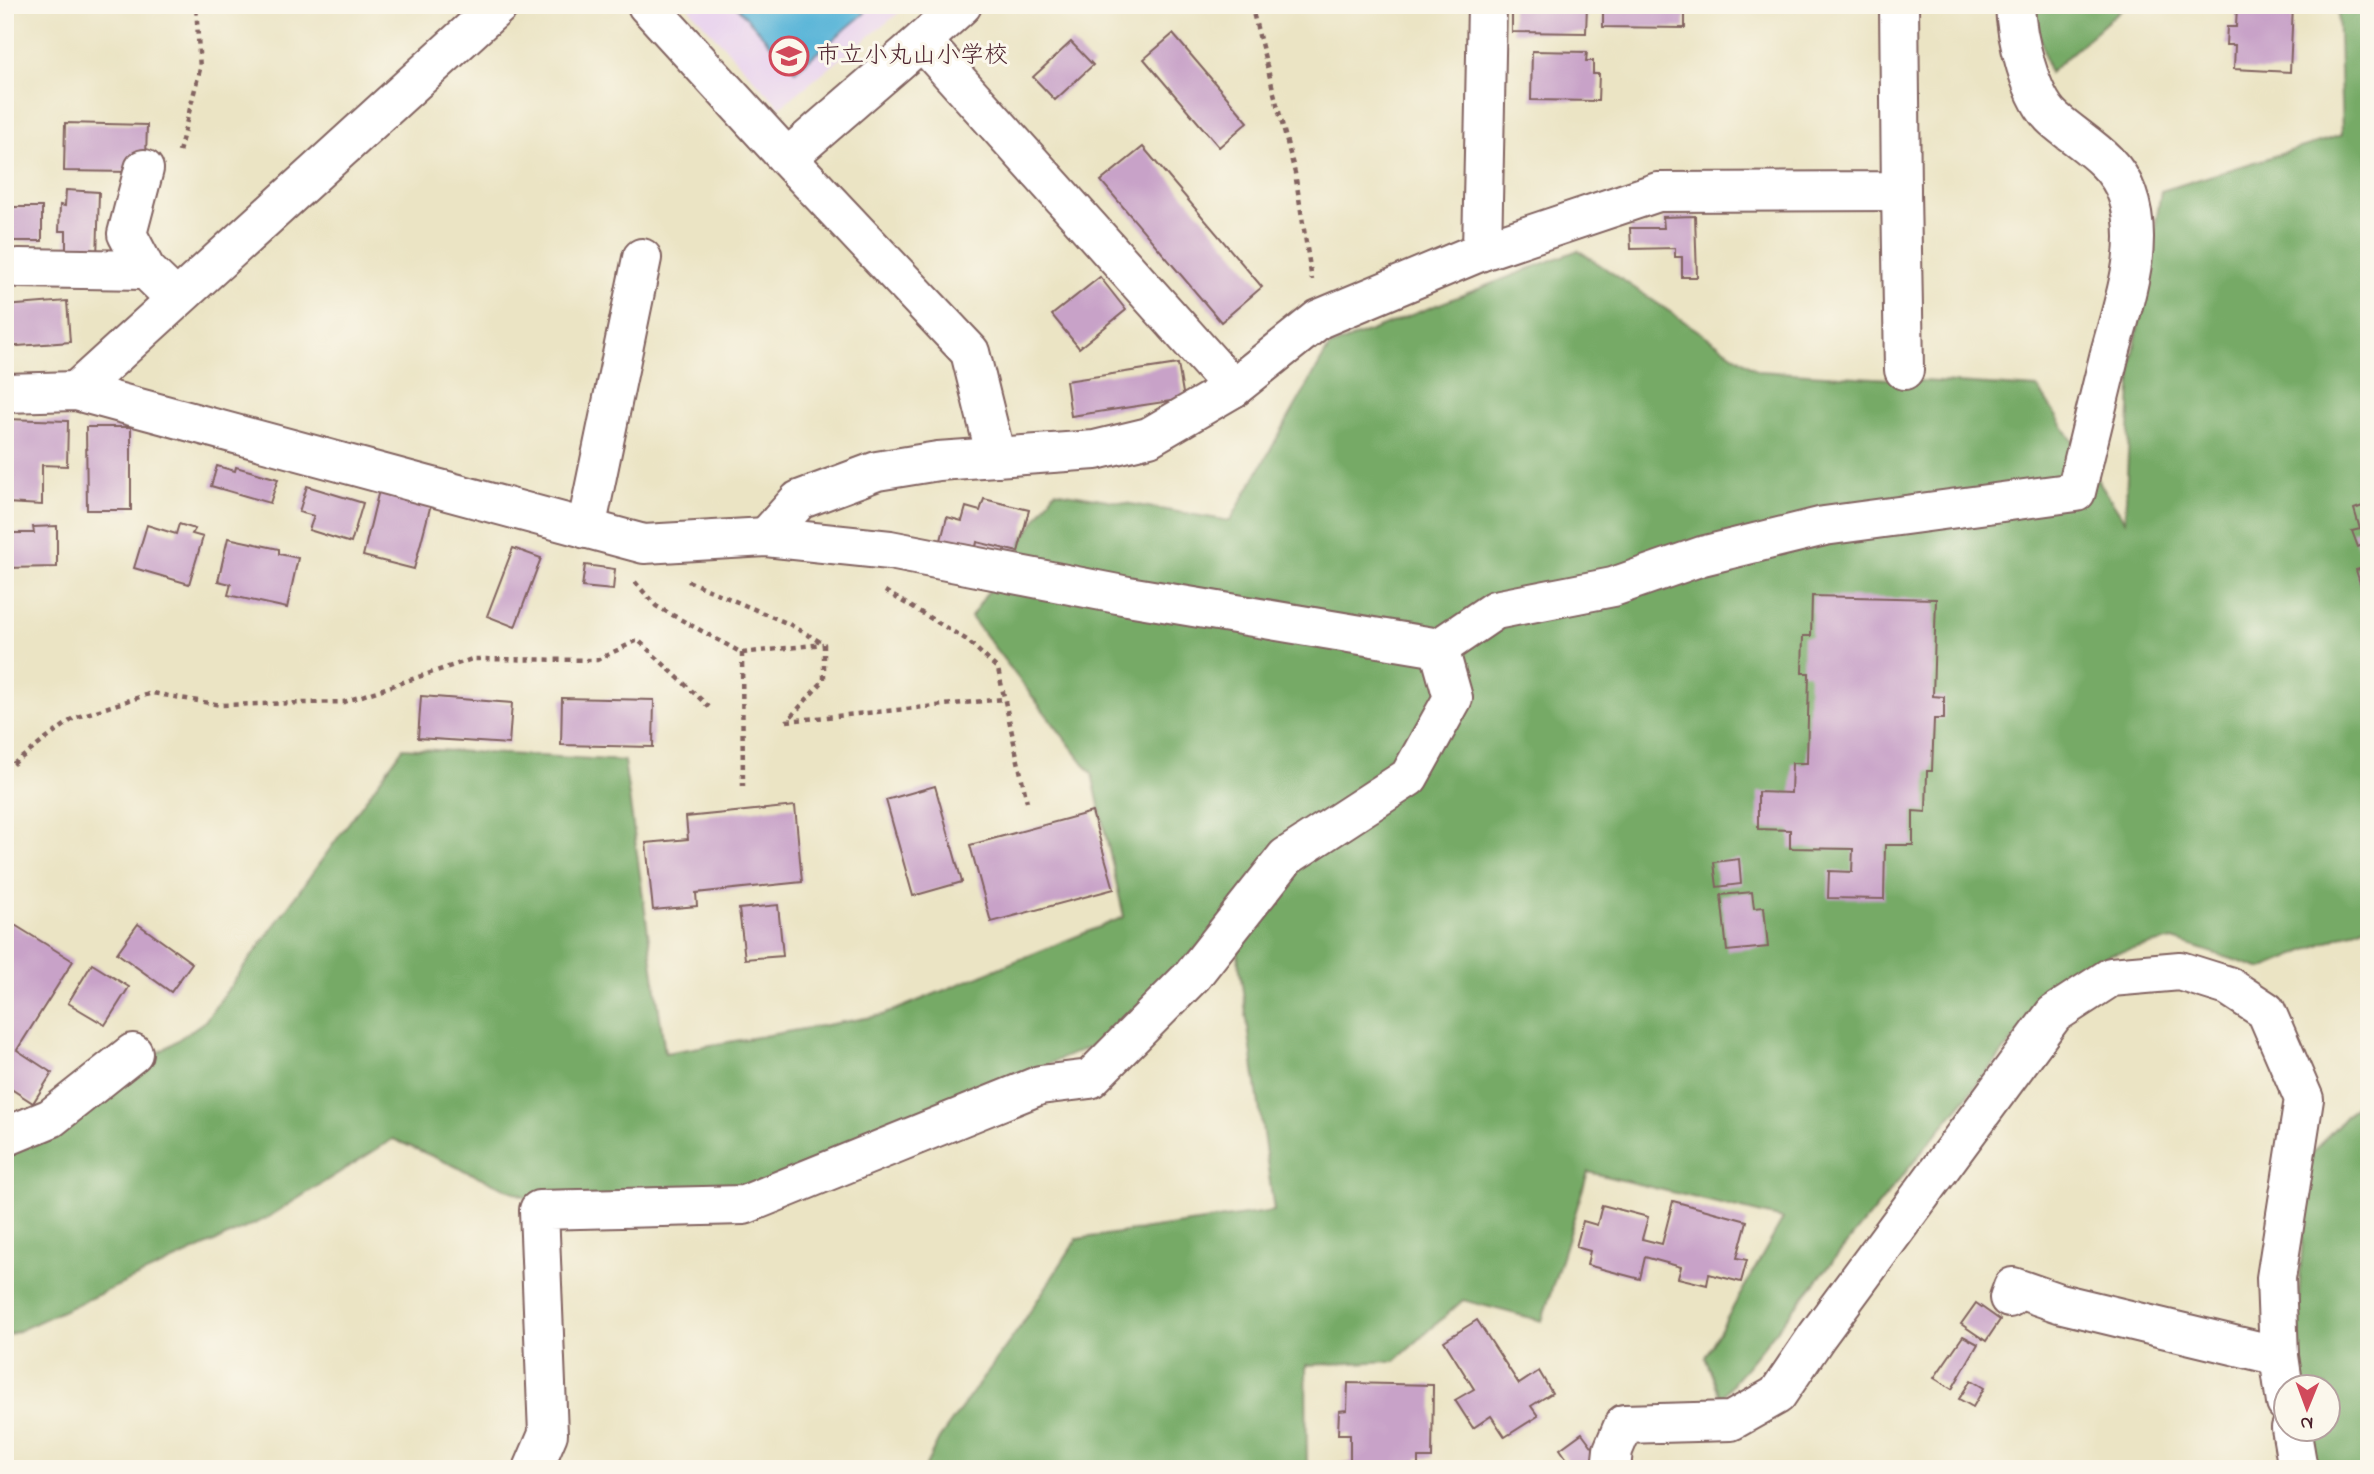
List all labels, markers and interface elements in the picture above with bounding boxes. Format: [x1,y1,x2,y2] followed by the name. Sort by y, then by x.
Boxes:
[768,35,810,77] school or university icon: 市立小丸山小学校
[816,39,1008,74] place label: 市立小丸山小学校
[2272,1372,2342,1442] north arrow
[2300,1409,2313,1436] text: N

